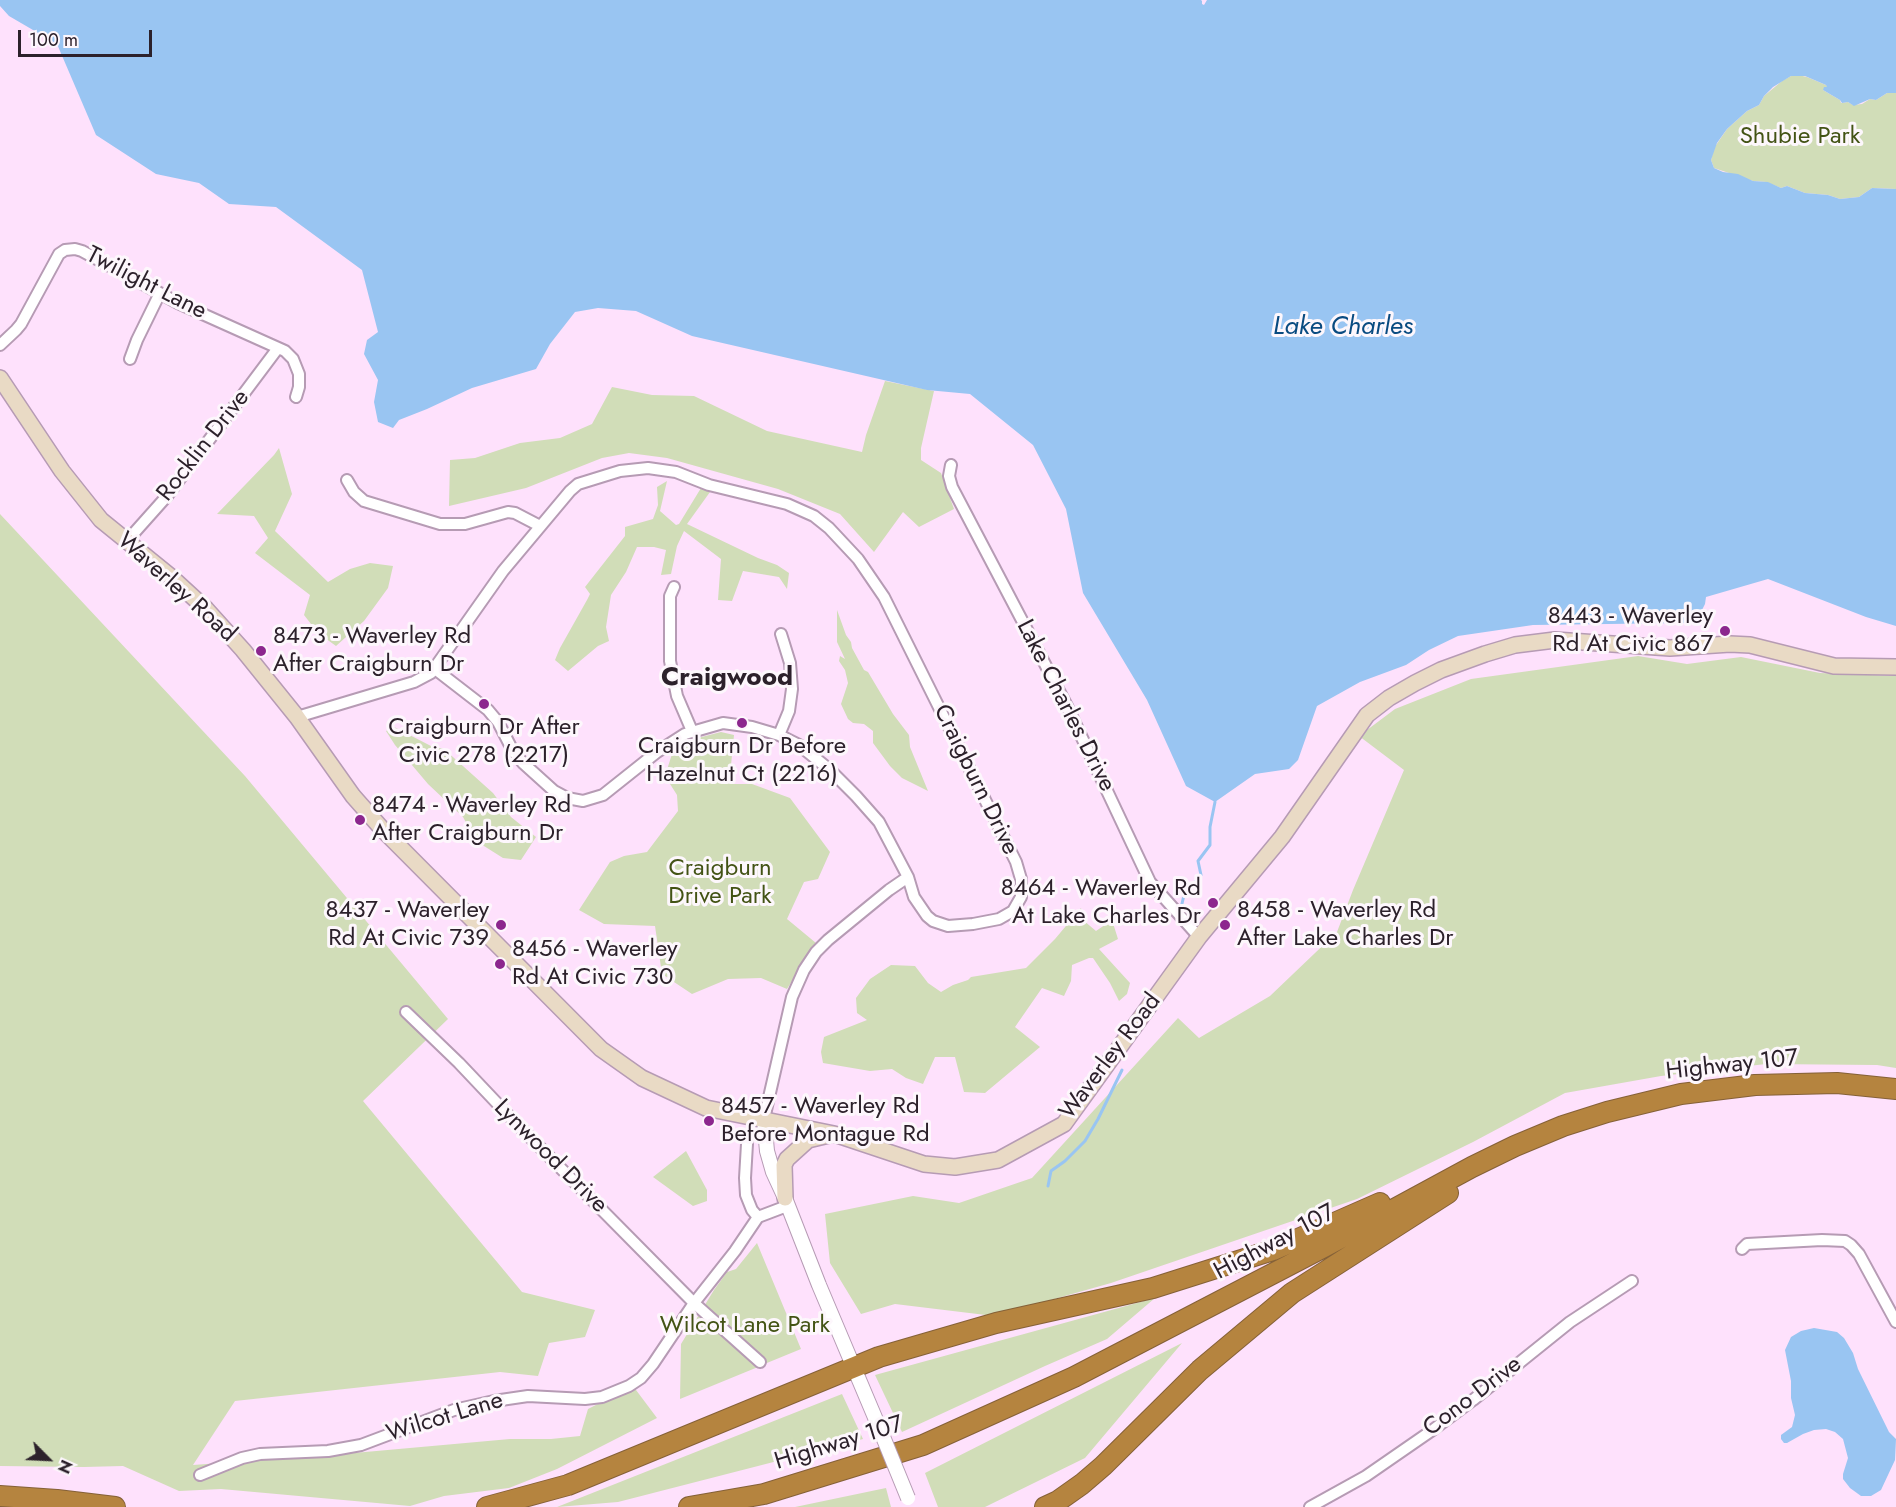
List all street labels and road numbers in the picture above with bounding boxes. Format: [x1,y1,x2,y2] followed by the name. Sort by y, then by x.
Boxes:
[81,241,211,327] street label: Twilight Lane
[152,385,256,507] street label: Rocklin Drive
[110,527,242,649] street label: Waverley Road
[1009,615,1121,797] street label: Lake Charles Drive
[926,700,1024,860] street label: Craigburn Drive
[1054,988,1168,1126] street label: Waverley Road
[1664,1045,1800,1087] street label: Highway 107
[487,1094,613,1220] street label: Lynwood Drive
[1210,1199,1340,1287] street label: Highway 107
[1418,1351,1528,1443] street label: Cono Drive
[383,1387,507,1449] street label: Wilcot Lane
[771,1411,907,1477] street label: Highway 107

